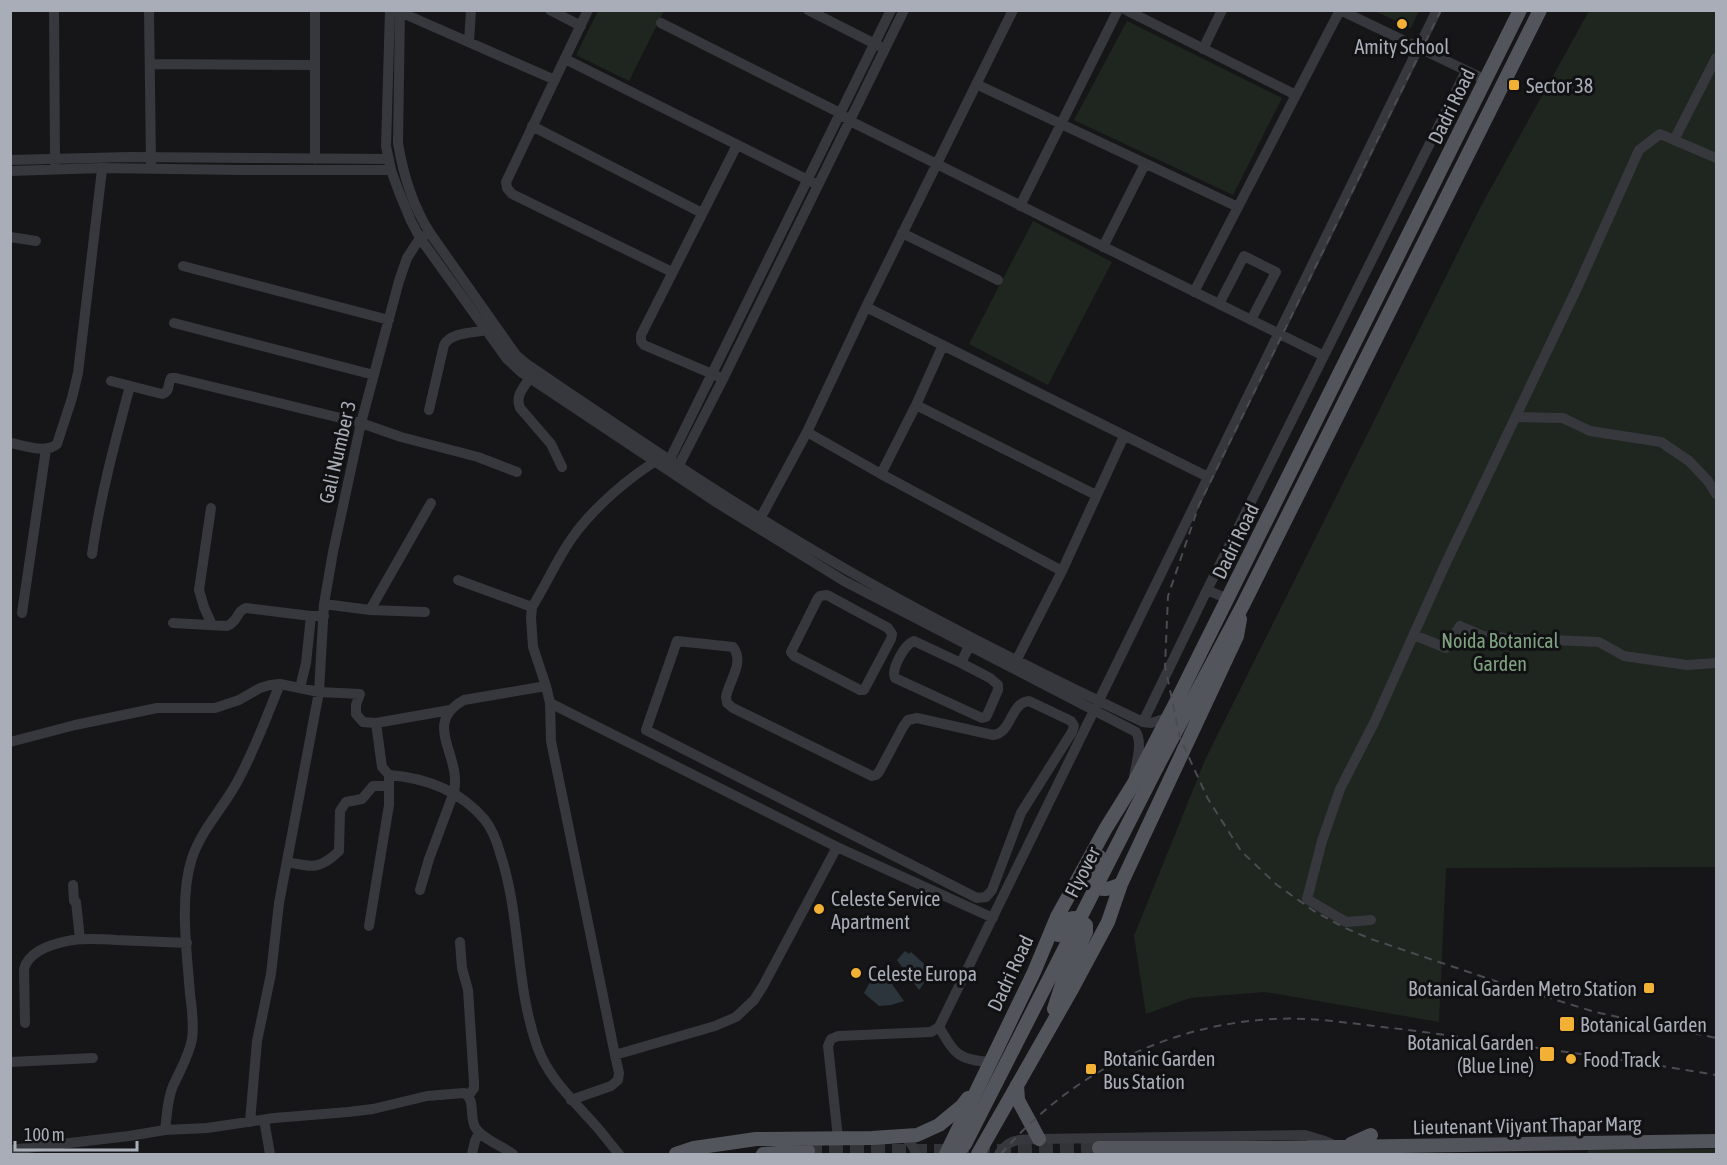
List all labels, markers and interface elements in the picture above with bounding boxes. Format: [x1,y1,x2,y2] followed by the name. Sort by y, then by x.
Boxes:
[1395,17,1409,31] marker: Amity School
[1354,35,1450,58] place label: Amity School
[1423,64,1479,148] street label: Dadri Road
[1526,74,1593,97] place label: Sector 38
[1507,78,1521,92] marker: Sector 38
[314,398,360,506] street label: Gali Number 3
[1207,499,1263,583] street label: Dadri Road
[1441,629,1559,675] park label: Noida Botanical Garden
[1060,842,1105,901] street label: Flyover
[831,887,940,933] place label: Celeste Service Apartment
[812,902,826,916] marker: Celeste Service Apartment
[982,931,1038,1015] street label: Dadri Road
[868,962,977,985] place label: Celeste Europa
[849,966,863,980] marker: Celeste Europa
[1408,977,1637,1000] place label: Botanical Garden Metro Station
[1642,981,1656,995] marker: Botanical Garden Metro Station
[1580,1013,1707,1036] place label: Botanical Garden
[1558,1015,1576,1033] marker: Botanical Garden
[1407,1031,1534,1077] place label: Botanical Garden (Blue Line)
[1538,1045,1556,1063] marker: Botanical Garden (Blue Line)
[1103,1047,1215,1093] place label: Botanic Garden Bus Station
[1583,1048,1660,1071] place label: Food Track
[1564,1052,1578,1066] marker: Food Track
[1084,1062,1098,1076] marker: Botanic Garden Bus Station
[1412,1111,1642,1138] street label: Lieutenant Vijyant Thapar Marg
[15,1114,136,1152] scale bar
[24,1124,65,1145] text: 100 m

